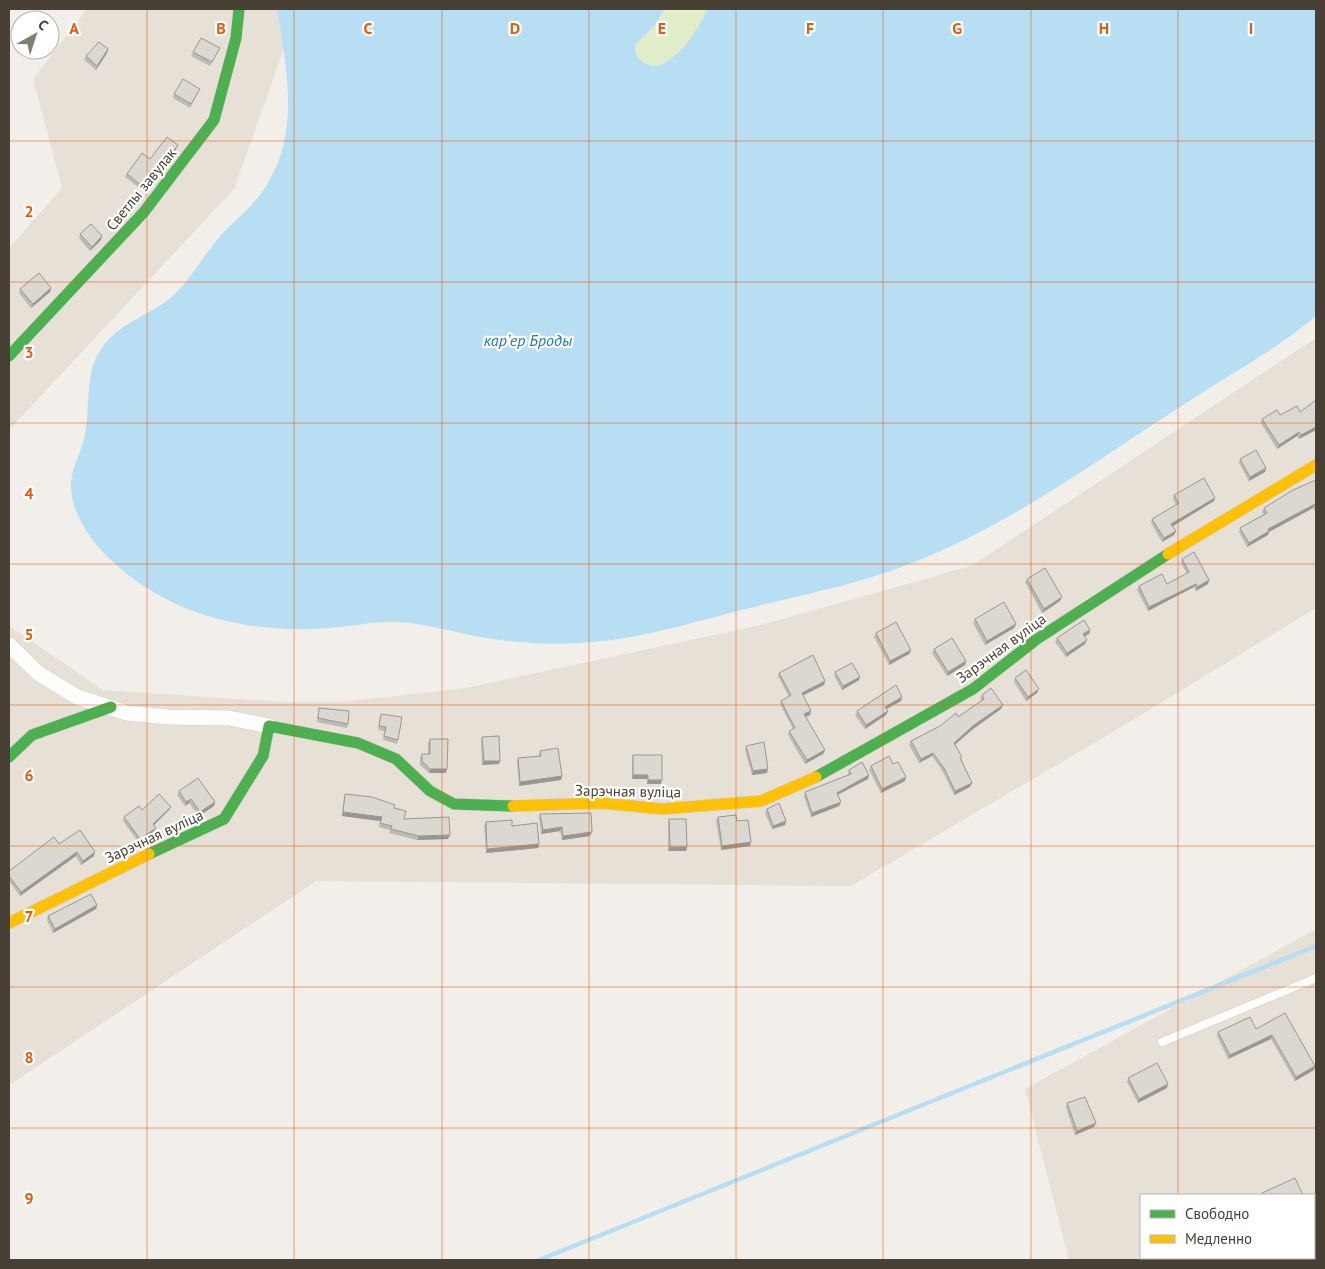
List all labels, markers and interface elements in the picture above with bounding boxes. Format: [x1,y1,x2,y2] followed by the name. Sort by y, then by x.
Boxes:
[10,10,60,60] north arrow
[34,15,52,34] text: С
[69,18,79,38] text: A
[216,18,226,38] text: B
[364,18,373,38] text: C
[510,18,520,38] text: D
[658,18,666,38] text: E
[806,18,814,38] text: F
[952,18,962,38] text: G
[1099,18,1109,38] text: H
[1249,18,1253,38] text: I
[102,143,181,234] street label: Светлы завулак
[24,201,34,221] text: 2
[484,330,572,350] water label: карʼер Броды
[24,342,34,362] text: 3
[24,483,34,503] text: 4
[952,609,1050,687] street label: Зарэчная вуліца
[24,624,34,644] text: 5
[24,765,34,785] text: 6
[575,781,681,801] street label: Зарэчная вуліца
[102,805,206,867] street label: Зарэчная вуліца
[24,906,34,926] text: 7
[24,1047,34,1067] text: 8
[24,1188,34,1208] text: 9
[1140,1194,1315,1259] legend
[1185,1204,1249,1223] text: Свободно
[1185,1229,1252,1248] text: Медленно

